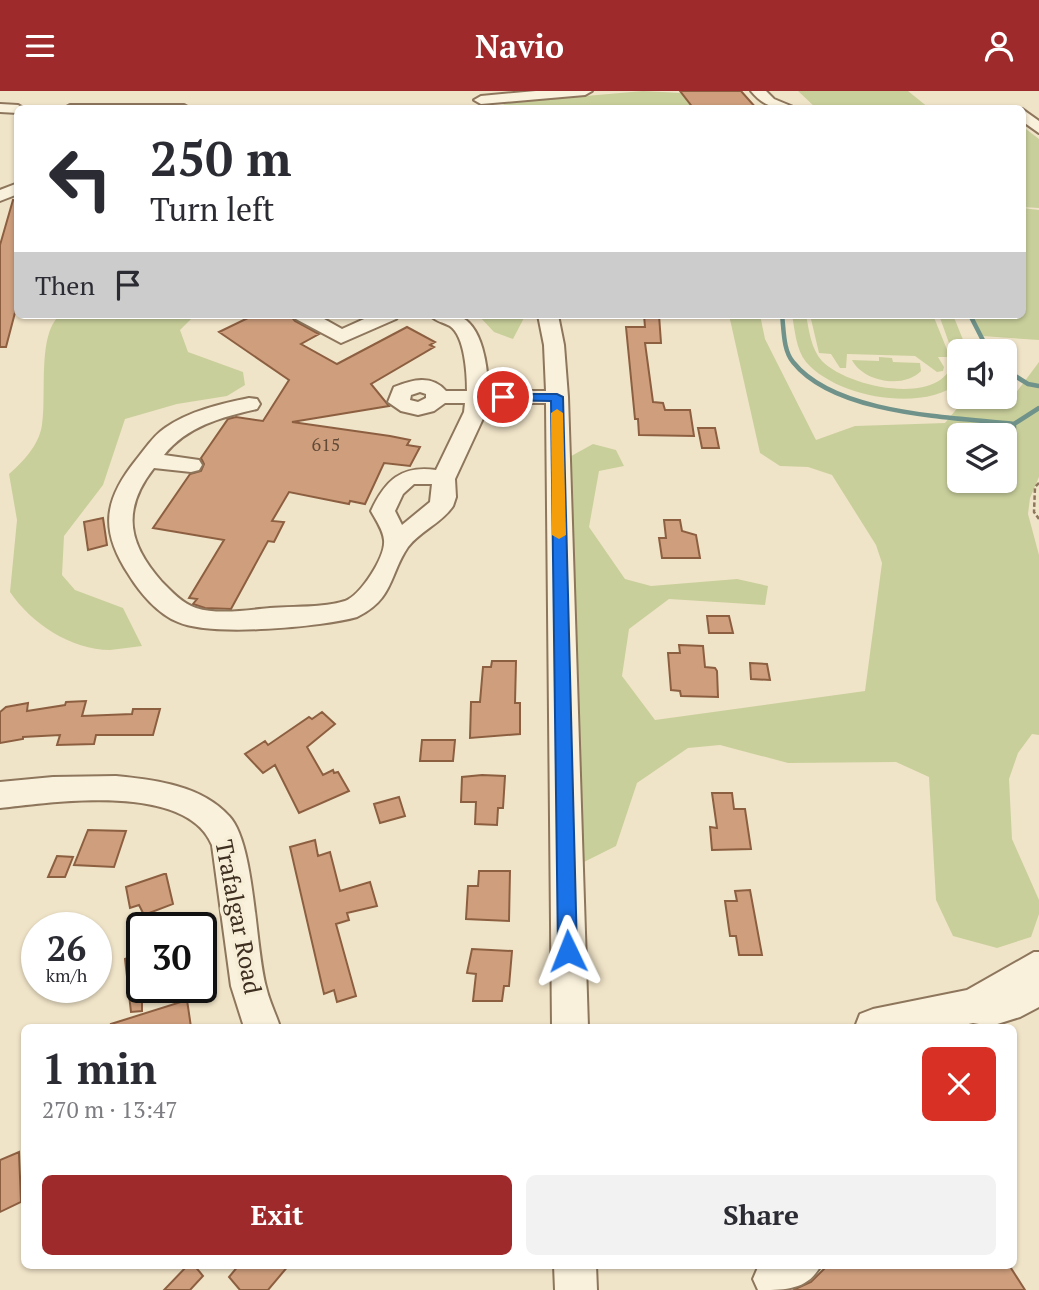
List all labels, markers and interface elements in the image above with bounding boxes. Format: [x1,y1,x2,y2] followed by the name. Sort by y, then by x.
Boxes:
[475,25,564,67] text: Navio
[21,27,59,65] icon: menu
[980,27,1018,65] icon: person
[150,125,292,190] text: 250 m
[35,133,126,224] icon: left
[150,188,274,230] text: Turn left
[109,266,147,304] icon: arrive
[35,268,95,302] text: Then
[947,339,1017,493] map controls
[947,339,1017,409] button: sound
[473,367,533,427] pin
[484,378,522,416] icon: arrive
[947,423,1017,493] button: layers
[312,432,340,456] house number: 615
[208,837,270,997] street label: Trafalgar Road
[126,912,217,1003] speed limit sign: 30
[531,914,605,988] position arrow
[47,925,86,971] text: 26
[46,963,87,987] text: km/h
[42,1040,157,1096] text: 1 min
[922,1047,996,1121] button: close
[42,1094,177,1125] text: 270 m · 13:47
[42,1175,512,1255] button: Exit
[526,1175,996,1255] button: Share

